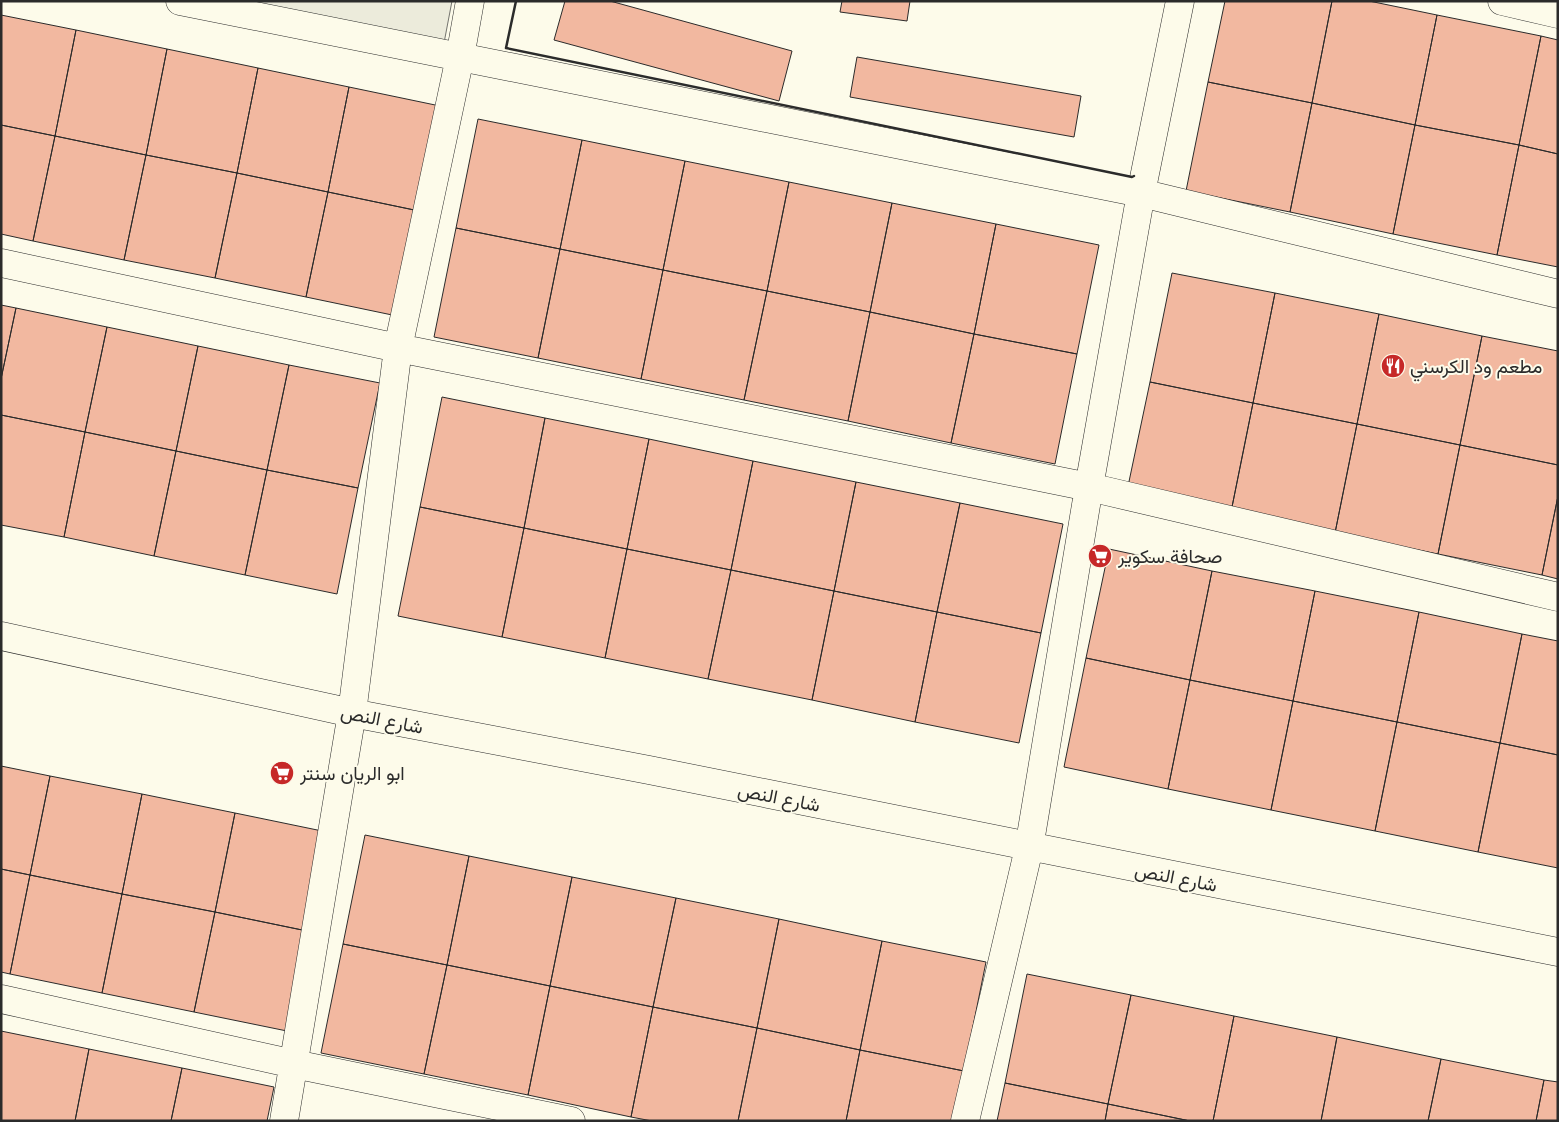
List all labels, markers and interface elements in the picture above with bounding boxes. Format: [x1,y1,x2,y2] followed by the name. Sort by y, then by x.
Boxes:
[1380,353,1406,379] restaurant icon: مطعم ود الكرسني
[1410,354,1542,382] place label: مطعم ود الكرسني
[1087,543,1113,569] supermarket icon: صحافة سكوير
[1117,544,1222,569] place label: صحافة سكوير
[339,699,425,740] street label: شارع النص
[269,760,295,786] supermarket icon: ابو الريان سنتر
[299,761,405,786] place label: ابو الريان سنتر
[736,777,822,818] street label: شارع النص
[1133,857,1219,898] street label: شارع النص

